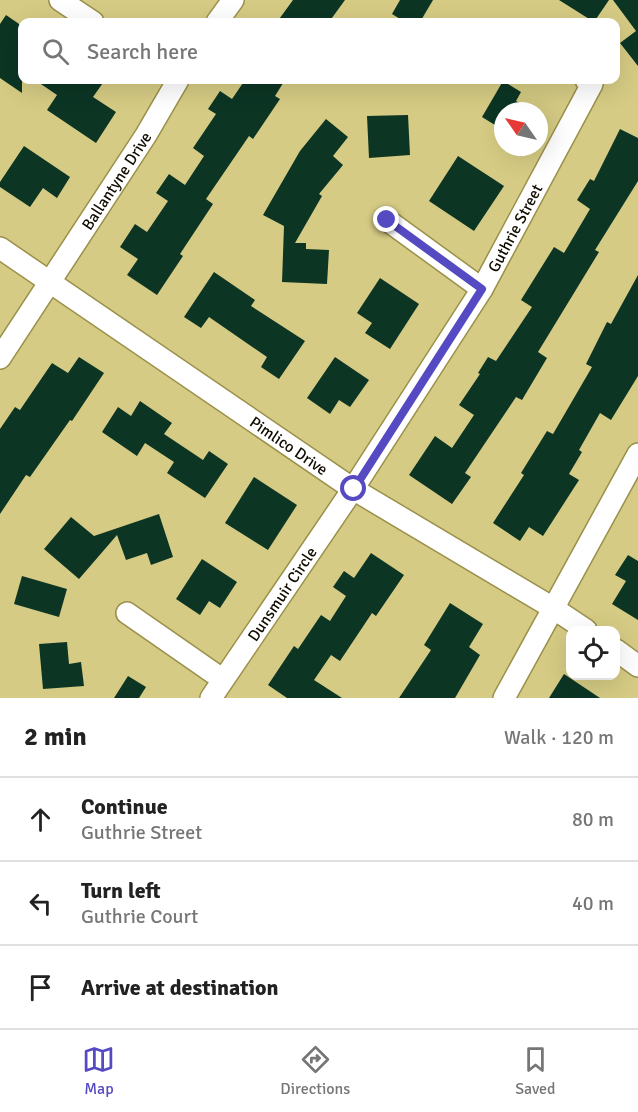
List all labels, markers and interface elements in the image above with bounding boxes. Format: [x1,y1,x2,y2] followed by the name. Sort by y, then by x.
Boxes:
[18,18,620,84] search box
[39,35,72,68] icon: search
[87,38,198,65] text: Search here
[494,102,548,156] north arrow
[78,128,156,234] street label: Ballantyne Drive
[484,180,548,276] street label: Guthrie Street
[373,206,399,232] route end
[246,412,331,480] street label: Pimlico Drive
[340,475,366,501] route start
[244,543,322,645] street label: Dunsmuir Circle
[566,626,620,680] map controls
[566,626,620,680] button: locate
[24,721,87,753] text: 2 min
[504,725,614,750] text: Walk · 120 m
[81,793,168,820] text: Continue
[24,803,57,836] icon: ahead
[572,807,614,832] text: 80 m
[81,820,202,845] text: Guthrie Street
[81,877,161,904] text: Turn left
[24,887,57,920] icon: left
[572,891,614,916] text: 40 m
[81,904,198,929] text: Guthrie Court
[24,971,57,1004] icon: arrive
[81,974,278,1001] text: Arrive at destination
[82,1043,115,1099] tab: Map
[280,1043,350,1099] tab: Directions
[515,1043,556,1099] tab: Saved

